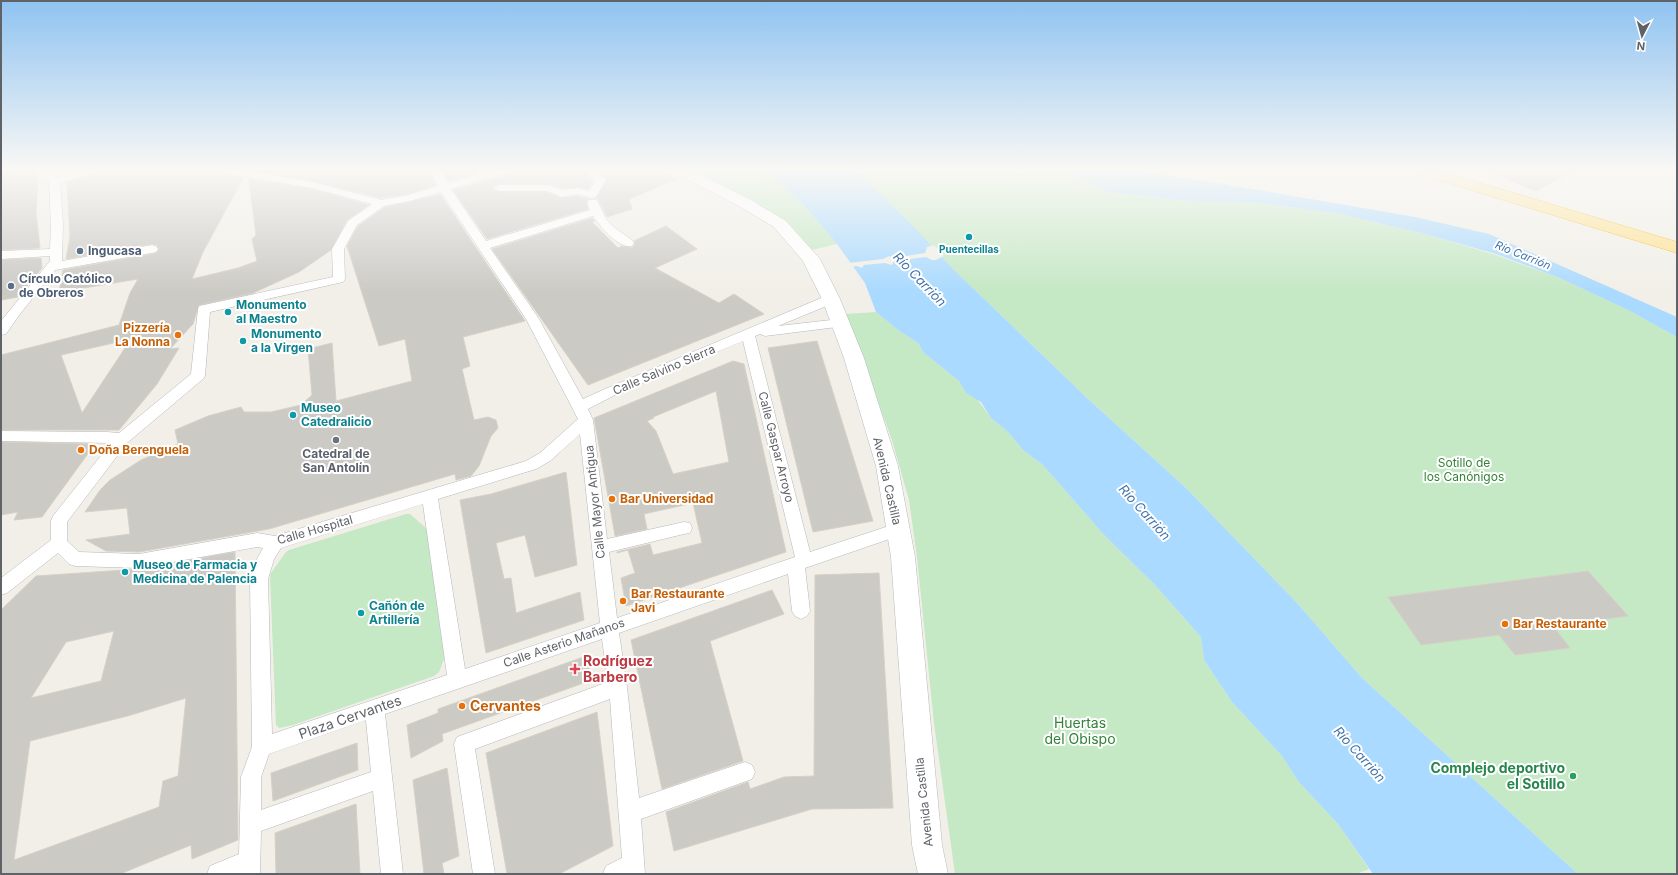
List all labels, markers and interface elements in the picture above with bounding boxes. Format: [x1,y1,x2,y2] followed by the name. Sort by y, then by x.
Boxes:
[1622,16,1662,56] north arrow
[1636,39,1646,53] text: N
[964,232,974,242] marker: Puentecillas
[1493,238,1553,273] water label: Río Carrión
[88,243,142,258] place label: Ingucasa
[939,243,999,255] place label: Puentecillas
[75,246,85,256] marker: Ingucasa
[890,249,950,310] water label: Río Carrión
[19,271,112,300] place label: Círculo Católico de Obreros
[6,281,16,291] marker: Círculo Católico de Obreros
[236,297,307,326] place label: Monumento al Maestro
[223,307,233,317] marker: Monumento al Maestro
[115,320,170,349] place label: Pizzería La Nonna
[251,326,322,355] place label: Monumento a la Virgen
[173,330,183,340] marker: Pizzería La Nonna
[238,336,248,346] marker: Monumento a la Virgen
[610,341,717,398] street label: Calle Salvino Sierra
[755,390,798,504] street label: Calle Gaspar Arroyo
[301,400,372,429] place label: Museo Catedralicio
[288,410,298,420] marker: Museo Catedralicio
[331,435,341,445] marker: Catedral de San Antolín
[870,436,905,526] street label: Avenida Castilla
[89,442,189,457] place label: Doña Berenguela
[76,445,86,455] marker: Doña Berenguela
[581,445,608,560] street label: Calle Mayor Antigua
[302,446,370,475] place label: Catedral de San Antolín
[1424,455,1504,484] park label: Sotillo de los Canónigos
[1116,481,1174,543] water label: Río Carrión
[620,491,713,506] place label: Bar Universidad
[607,494,617,504] marker: Bar Universidad
[275,512,354,547] street label: Calle Hospital
[133,557,258,586] place label: Museo de Farmacia y Medicina de Palencia
[120,567,130,577] marker: Museo de Farmacia y Medicina de Palencia
[631,586,725,615] place label: Bar Restaurante Javi
[618,596,628,606] marker: Bar Restaurante Javi
[369,598,425,627] place label: Cañón de Artillería
[356,608,366,618] marker: Cañón de Artillería
[501,615,626,670] street label: Calle Asterio Mañanos
[1513,616,1607,631] place label: Bar Restaurante
[1500,619,1510,629] marker: Bar Restaurante
[583,652,653,685] place label: Rodríguez Barbero
[570,664,580,674] marker: Rodríguez Barbero
[296,691,403,742] street label: Plaza Cervantes
[470,697,541,714] place label: Cervantes
[457,701,467,711] marker: Cervantes
[1044,714,1116,747] park label: Huertas del Obispo
[1331,723,1389,785] water label: Río Carrión
[911,757,936,847] street label: Avenida Castilla
[1430,759,1565,792] place label: Complejo deportivo el Sotillo
[1568,771,1578,781] marker: Complejo deportivo el Sotillo

